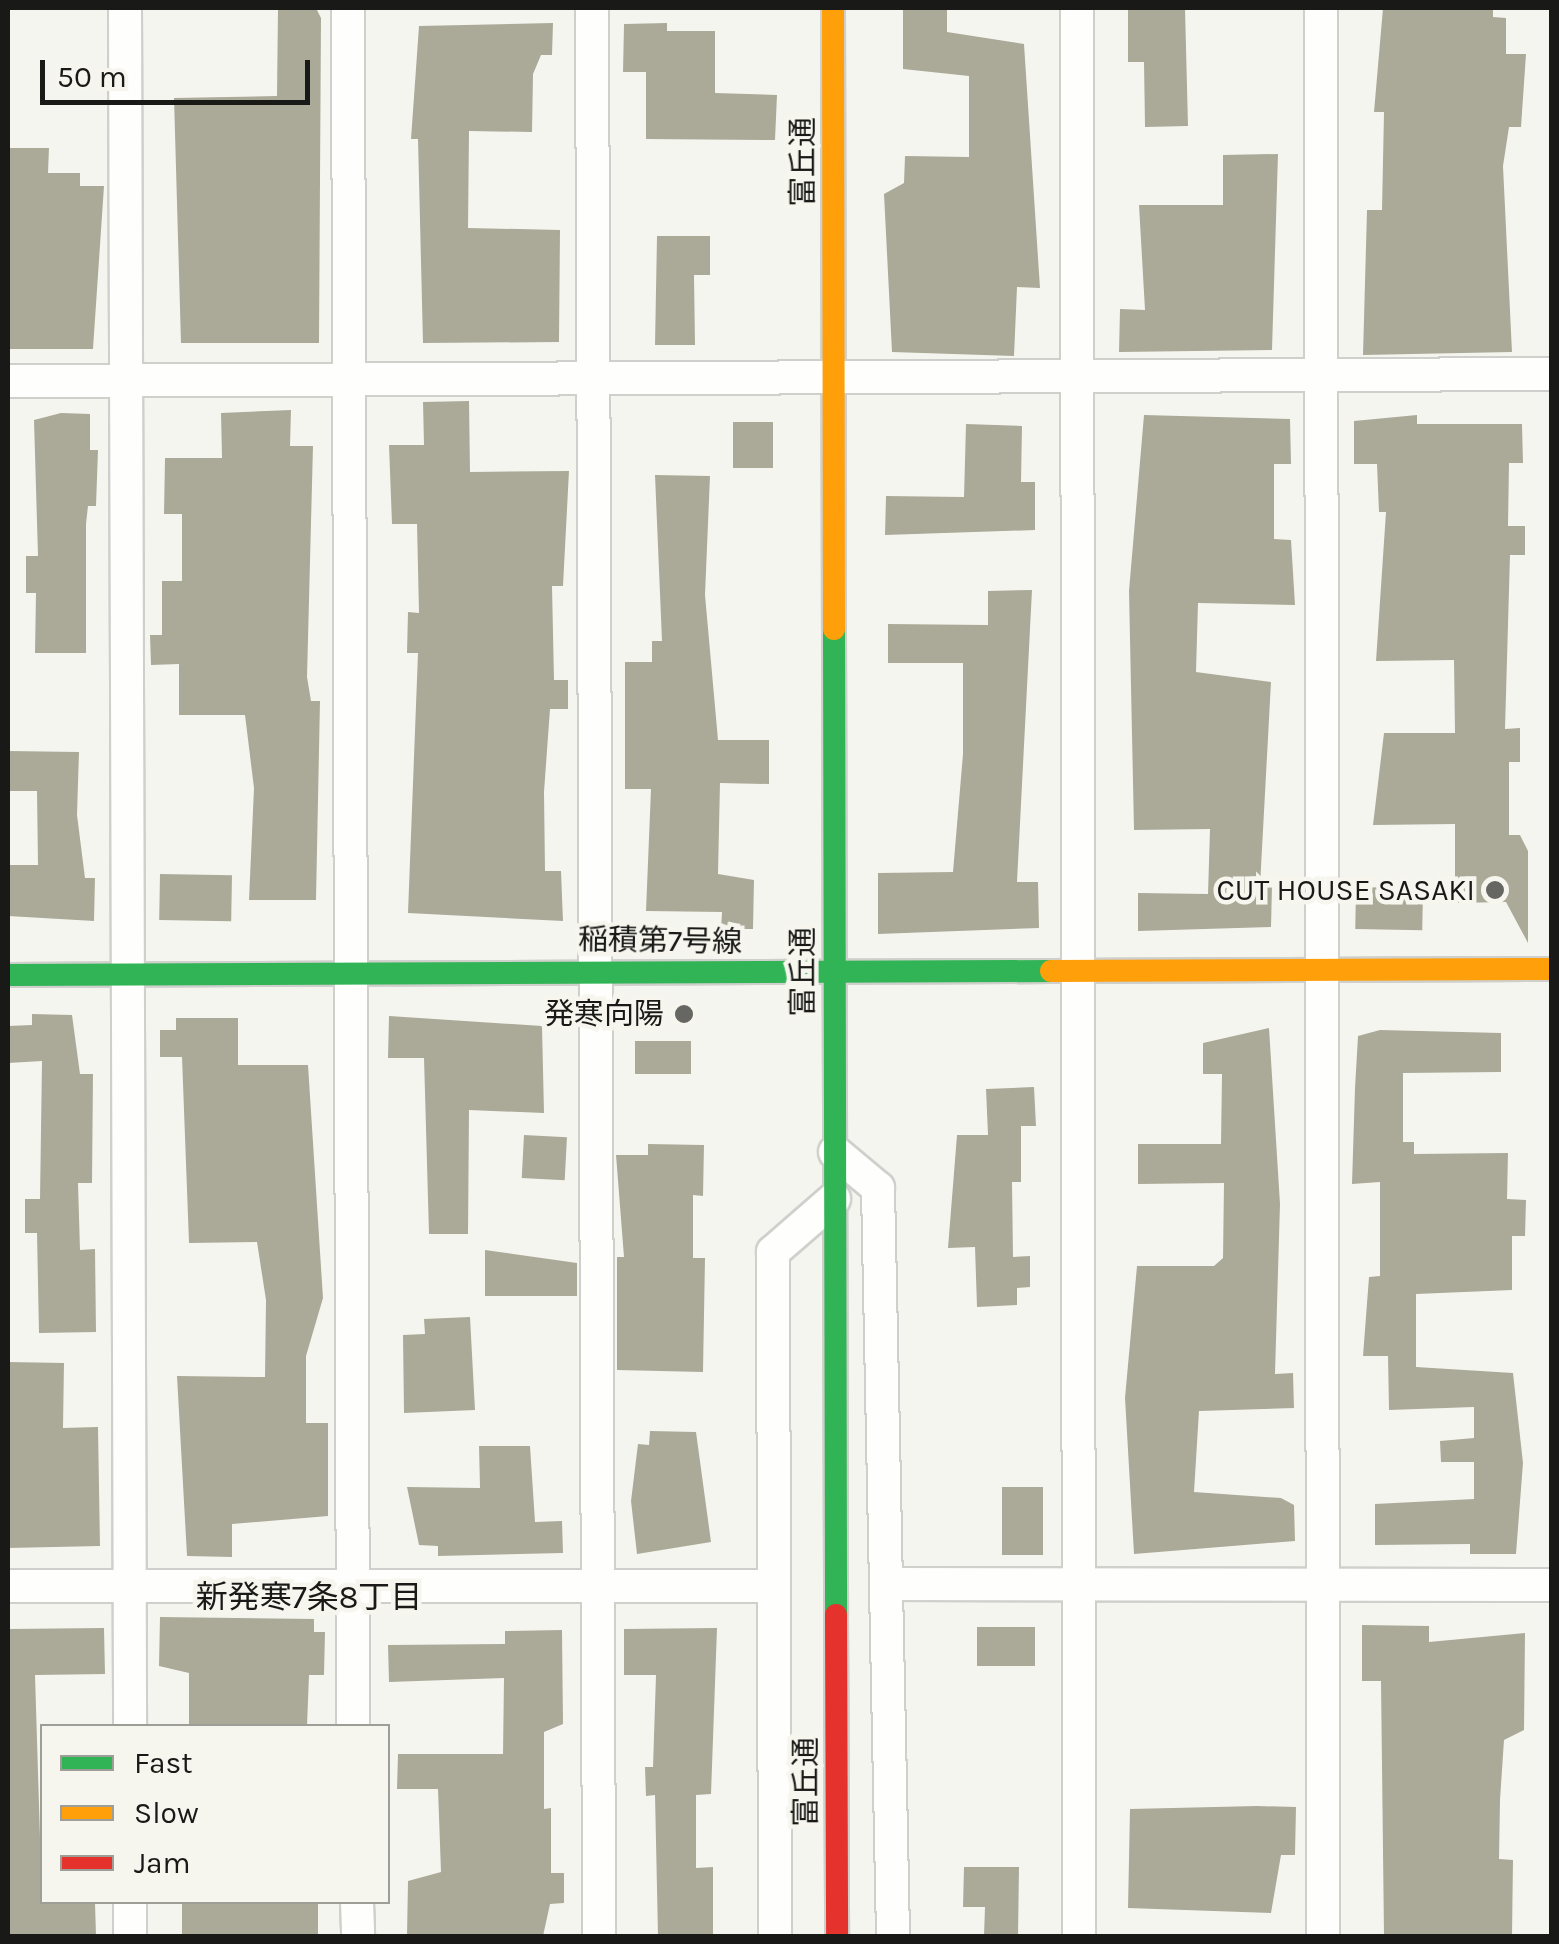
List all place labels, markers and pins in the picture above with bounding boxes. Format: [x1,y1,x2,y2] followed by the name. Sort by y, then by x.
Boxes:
[1216,872,1475,908] place label: CUT HOUSE SASAKI
[1484,879,1506,901] marker: CUT HOUSE SASAKI
[544,996,664,1032] place label: 発寒向陽
[673,1003,695,1025] marker: 発寒向陽

